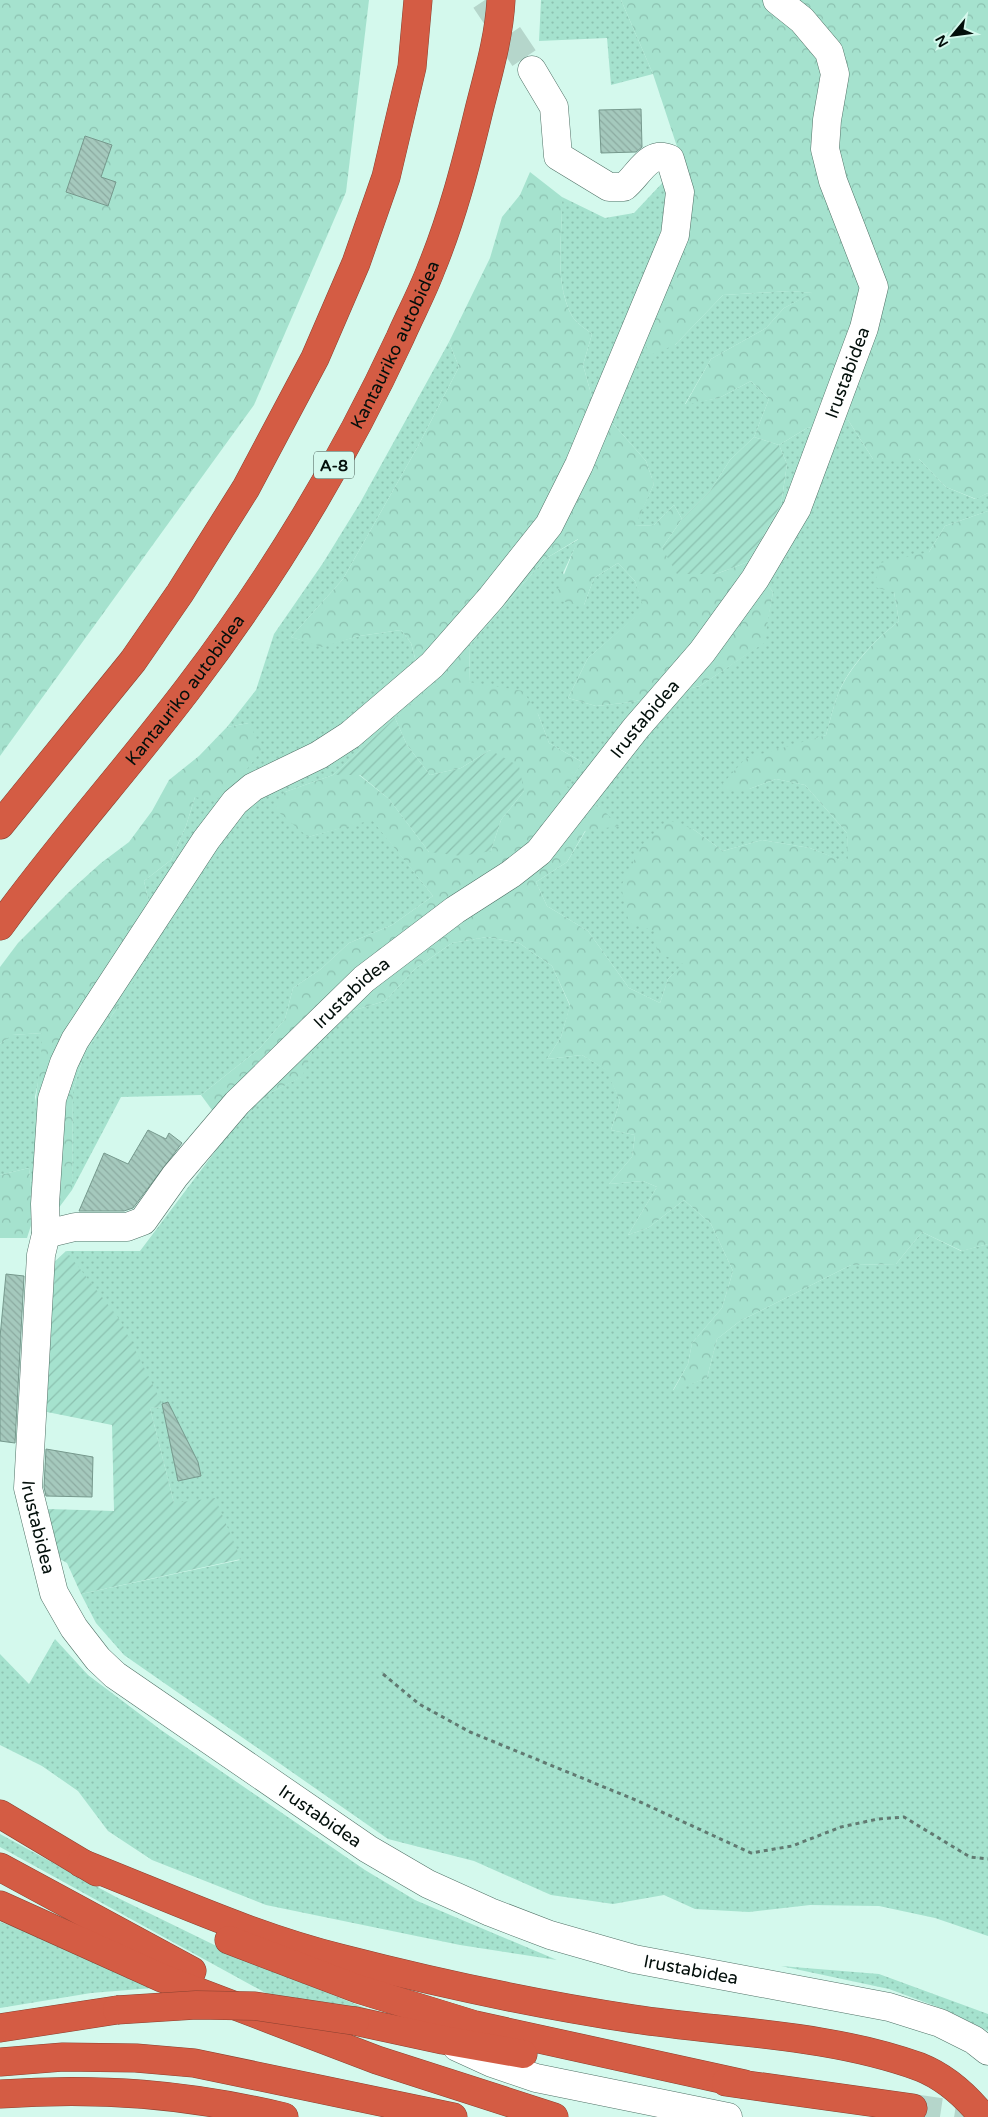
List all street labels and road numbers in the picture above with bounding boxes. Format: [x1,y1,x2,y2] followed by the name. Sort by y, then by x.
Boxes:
[346,258,444,433] street label: Kantauriko autobidea
[820,324,874,421] street label: Irustabidea
[314,452,354,478] road number: A-8
[121,610,249,770] street label: Kantauriko autobidea
[606,675,684,763] street label: Irustabidea
[309,952,394,1033] street label: Irustabidea
[17,1480,60,1576] street label: Irustabidea
[275,1780,366,1852] street label: Irustabidea
[642,1950,740,1989] street label: Irustabidea

